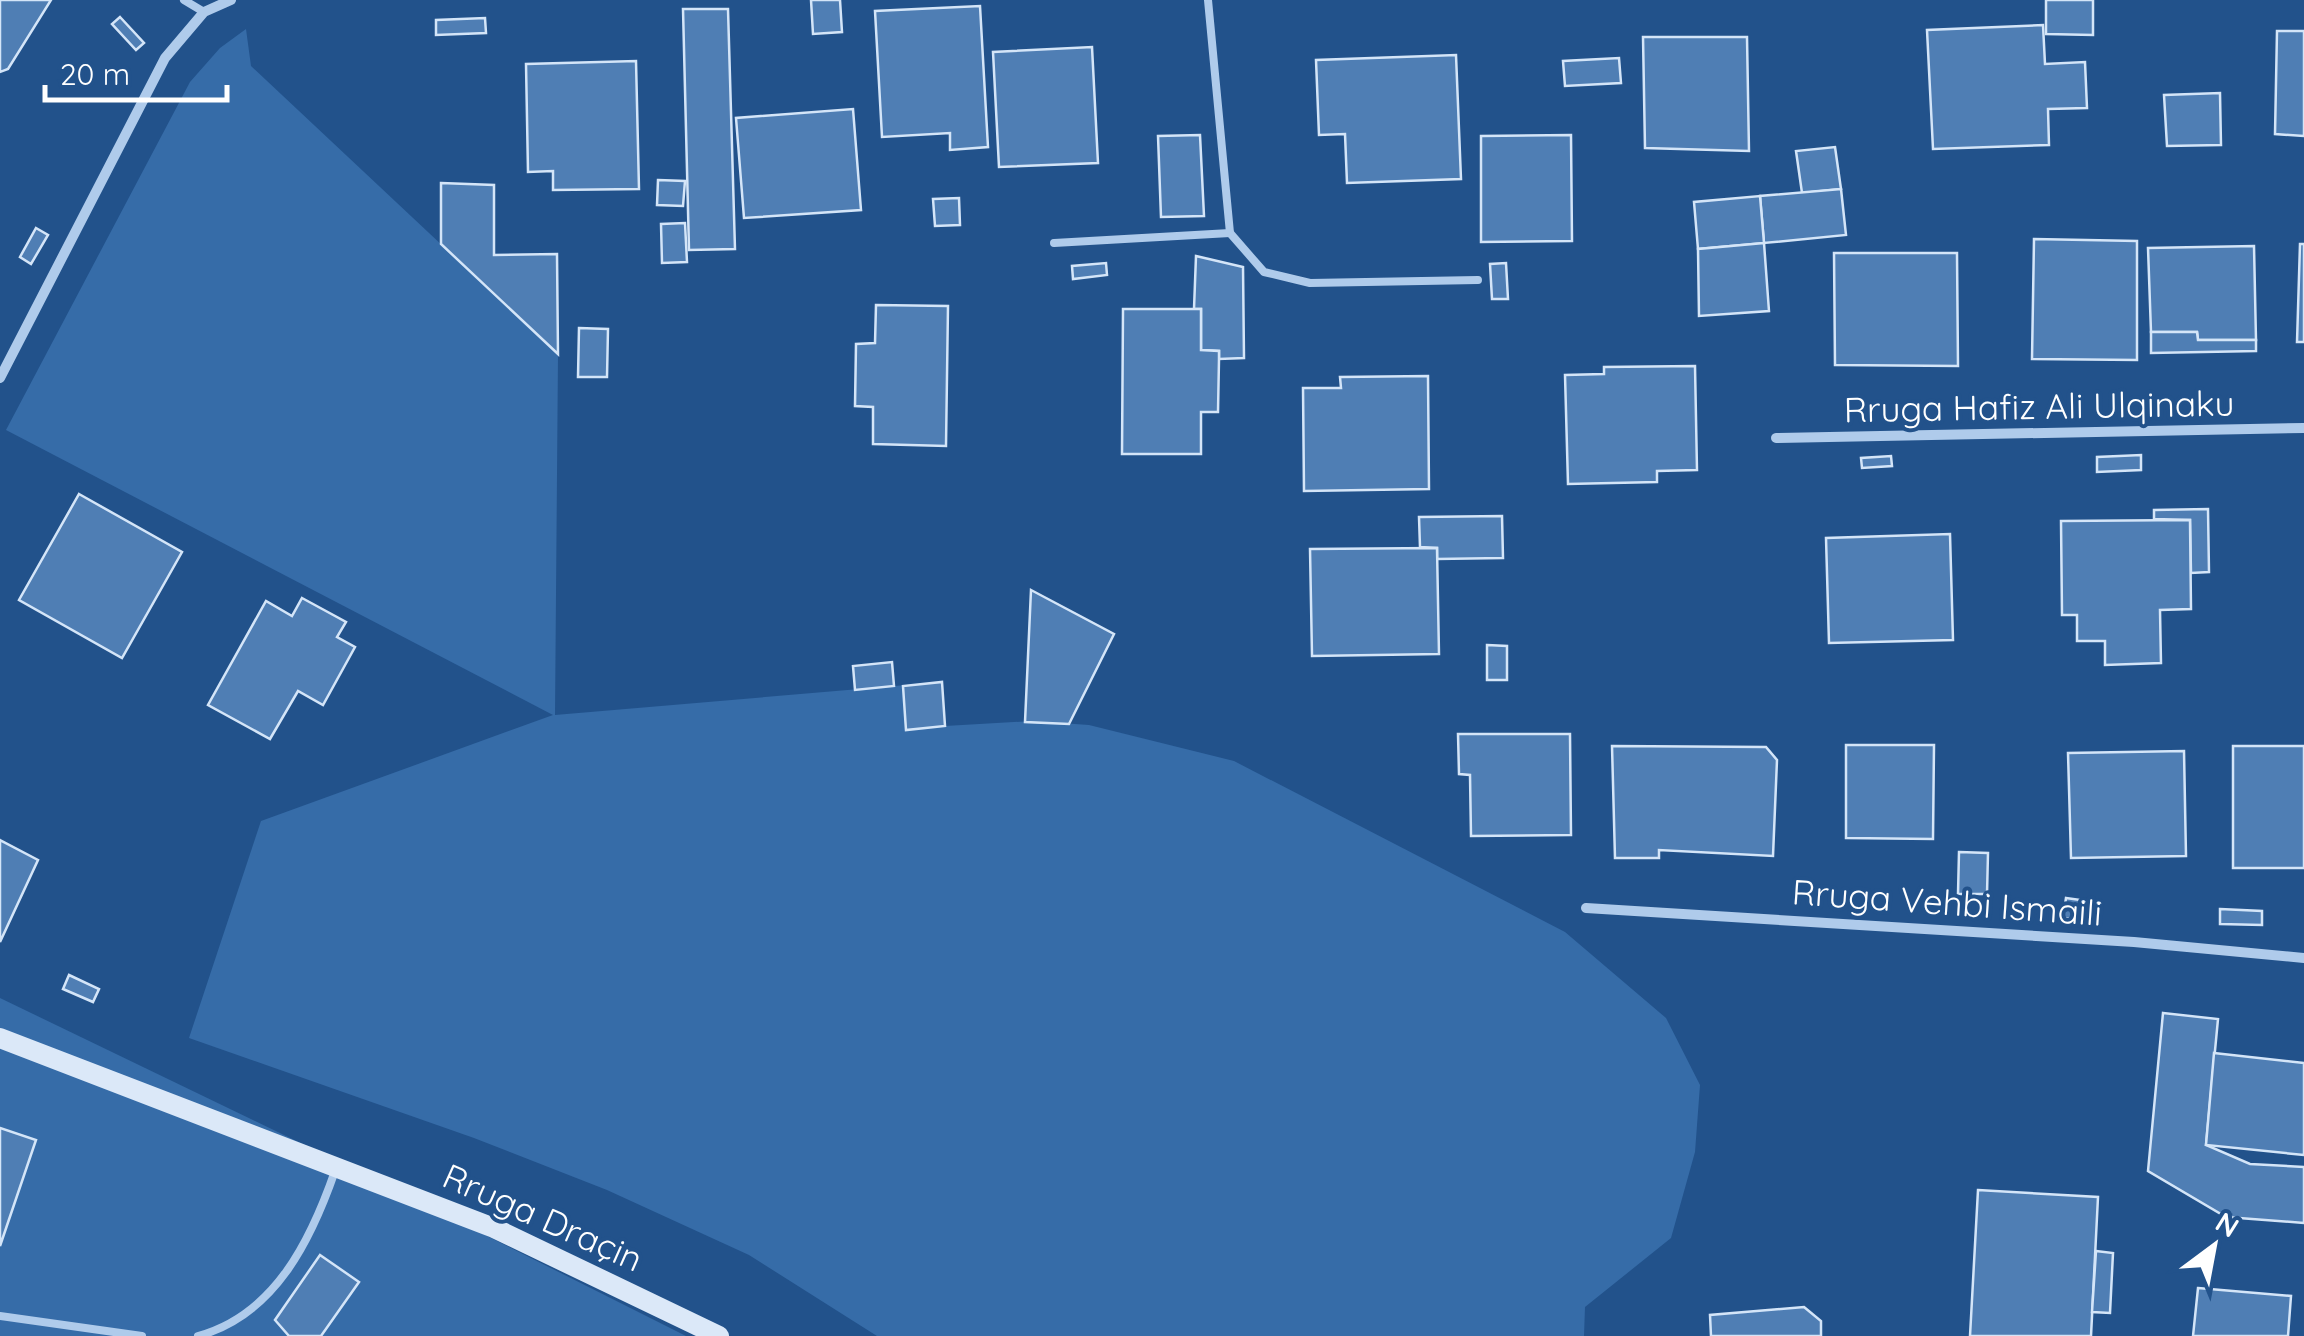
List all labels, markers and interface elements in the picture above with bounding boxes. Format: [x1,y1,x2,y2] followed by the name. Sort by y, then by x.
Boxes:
[45,40,228,102] scale bar
[60,55,130,93] text: 20 m
[1843,381,2235,431] street label: Rruga Hafiz Ali Ulqinaku
[1791,869,2103,935] street label: Rruga Vehbi Ismaili
[436,1153,650,1281] street label: Rruga Draçin
[2164,1196,2264,1296] north arrow
[2210,1204,2246,1245] text: N

